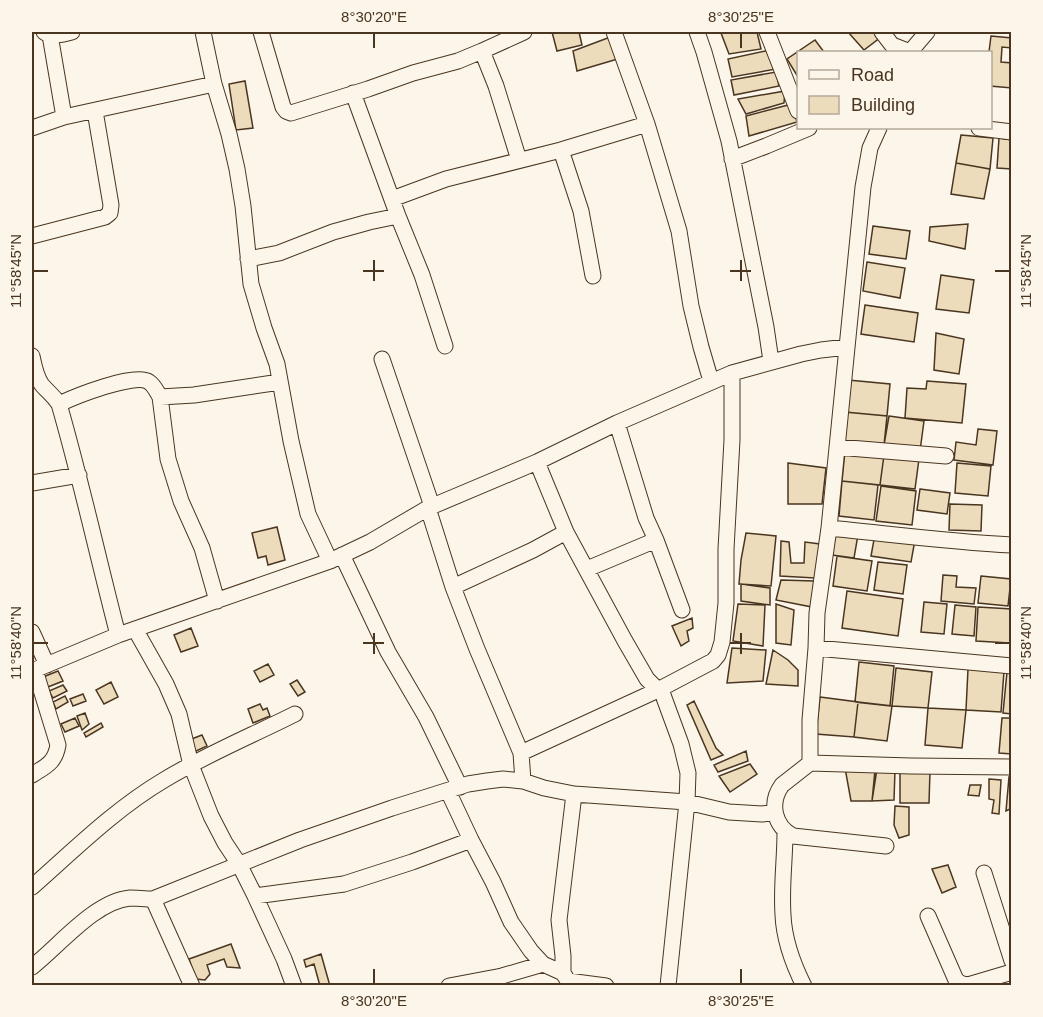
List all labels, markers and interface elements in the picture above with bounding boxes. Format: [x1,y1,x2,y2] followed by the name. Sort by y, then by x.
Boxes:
[341,8,407,25] text: 8°30'20"E
[708,8,774,25] text: 8°30'25"E
[797,51,992,129] legend
[851,65,894,85] text: Road
[851,95,915,115] text: Building
[7,234,24,308] text: 11°58'45"N
[1017,234,1034,308] text: 11°58'45"N
[7,606,24,680] text: 11°58'40"N
[1017,606,1034,680] text: 11°58'40"N
[341,992,407,1009] text: 8°30'20"E
[708,992,774,1009] text: 8°30'25"E

